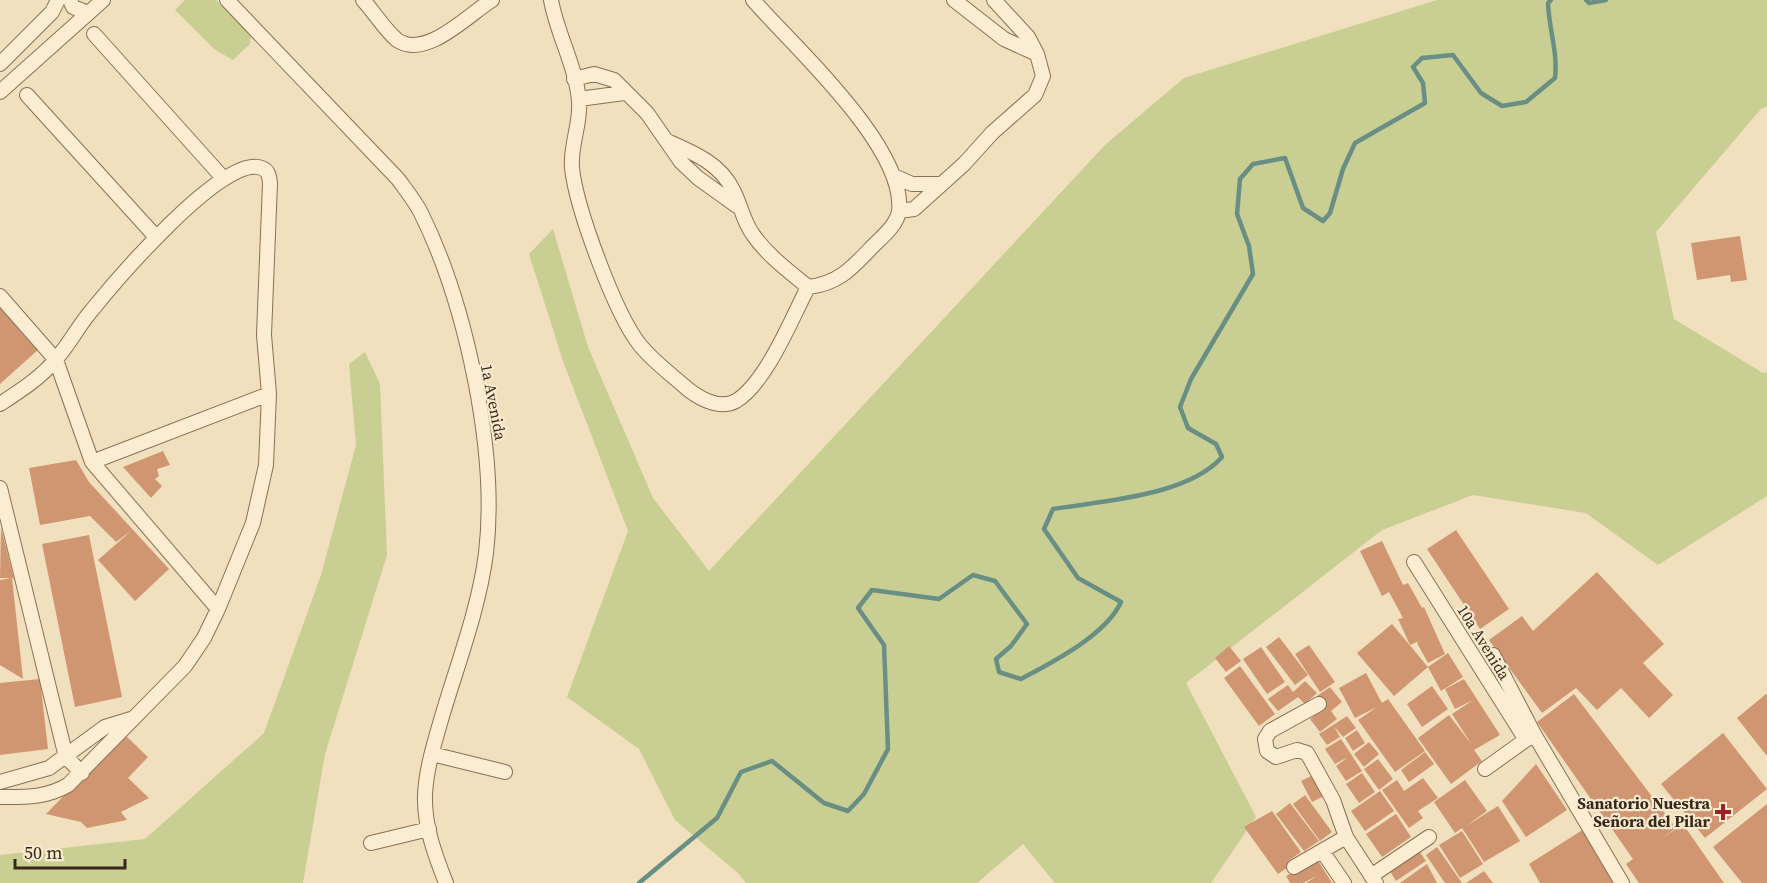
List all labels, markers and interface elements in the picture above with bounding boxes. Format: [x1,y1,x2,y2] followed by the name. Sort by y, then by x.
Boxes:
[476,362,512,443] street label: 1a Avenida
[1452,600,1516,685] street label: 10a Avenida
[1577,792,1711,832] place label: Sanatorio Nuestra Señora del Pilar
[1714,803,1732,821] marker: Sanatorio Nuestra Señora del Pilar
[15,832,124,870] scale bar
[24,840,62,865] text: 50 m

